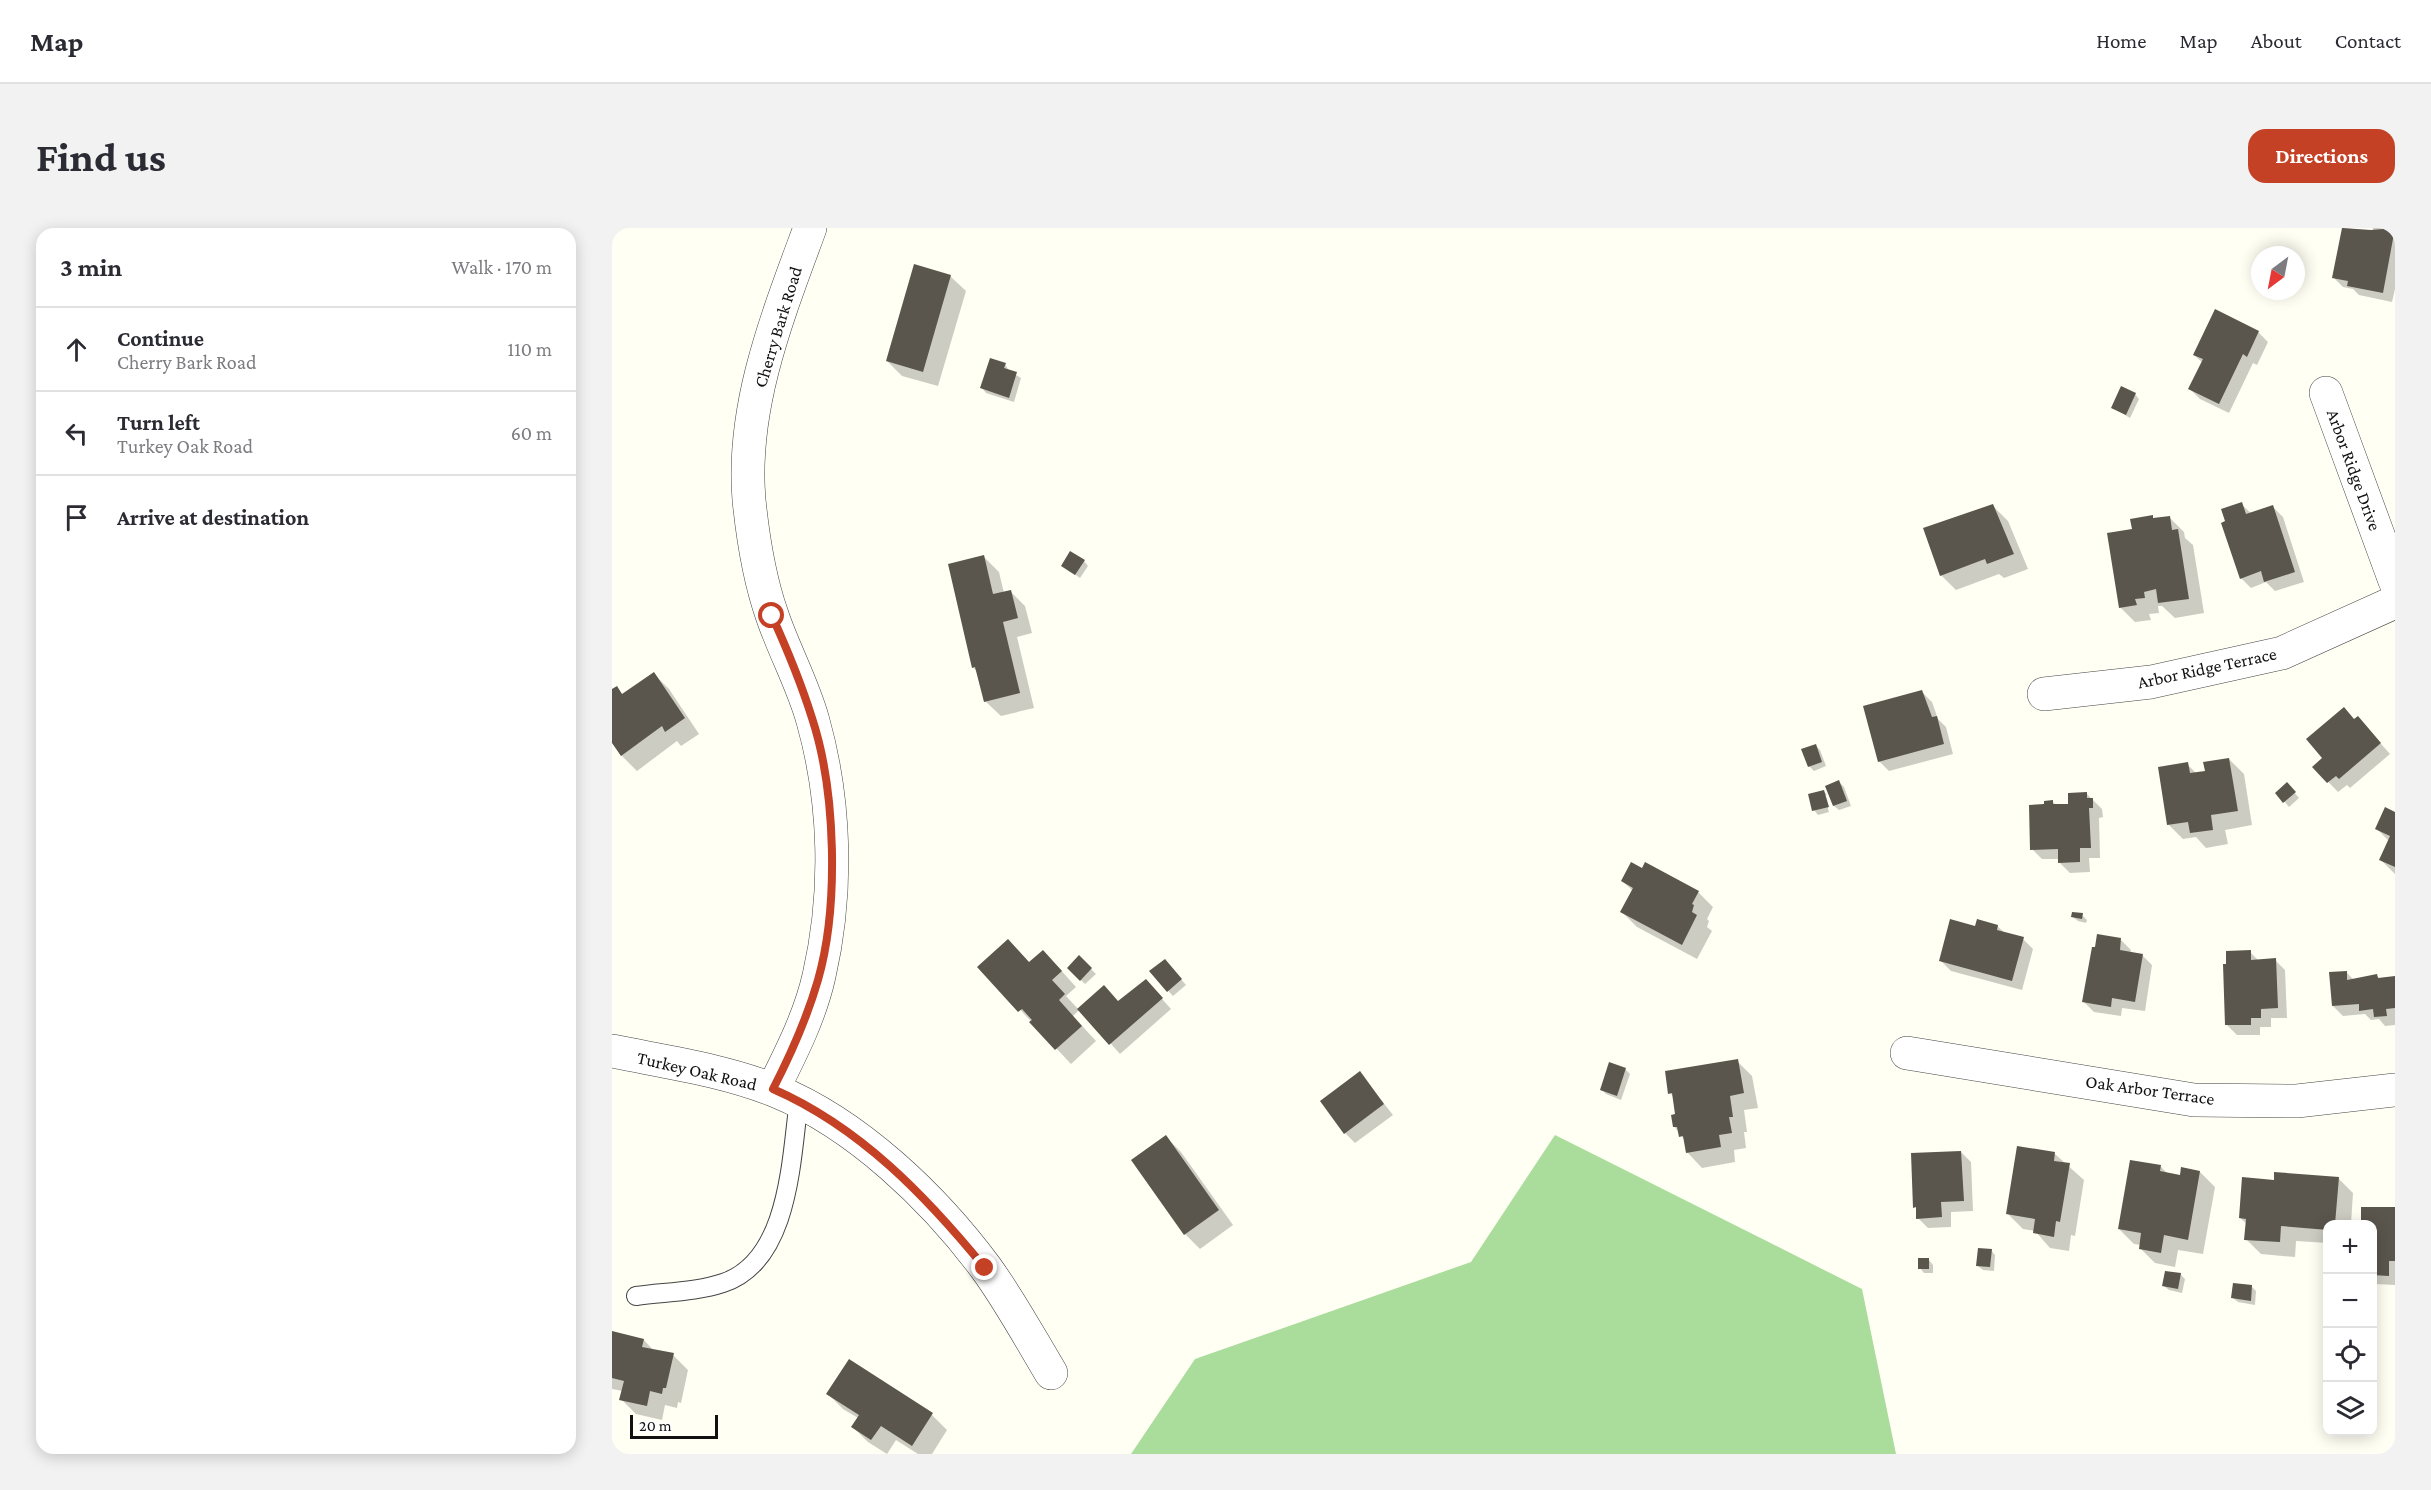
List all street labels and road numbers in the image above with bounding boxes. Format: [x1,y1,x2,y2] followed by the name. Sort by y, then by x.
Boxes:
[750,264,806,390] street label: Cherry Bark Road
[2323,407,2385,533] street label: Arbor Ridge Drive
[2136,643,2278,693] street label: Arbor Ridge Terrace
[635,1047,759,1095] street label: Turkey Oak Road
[2084,1071,2216,1109] street label: Oak Arbor Terrace

